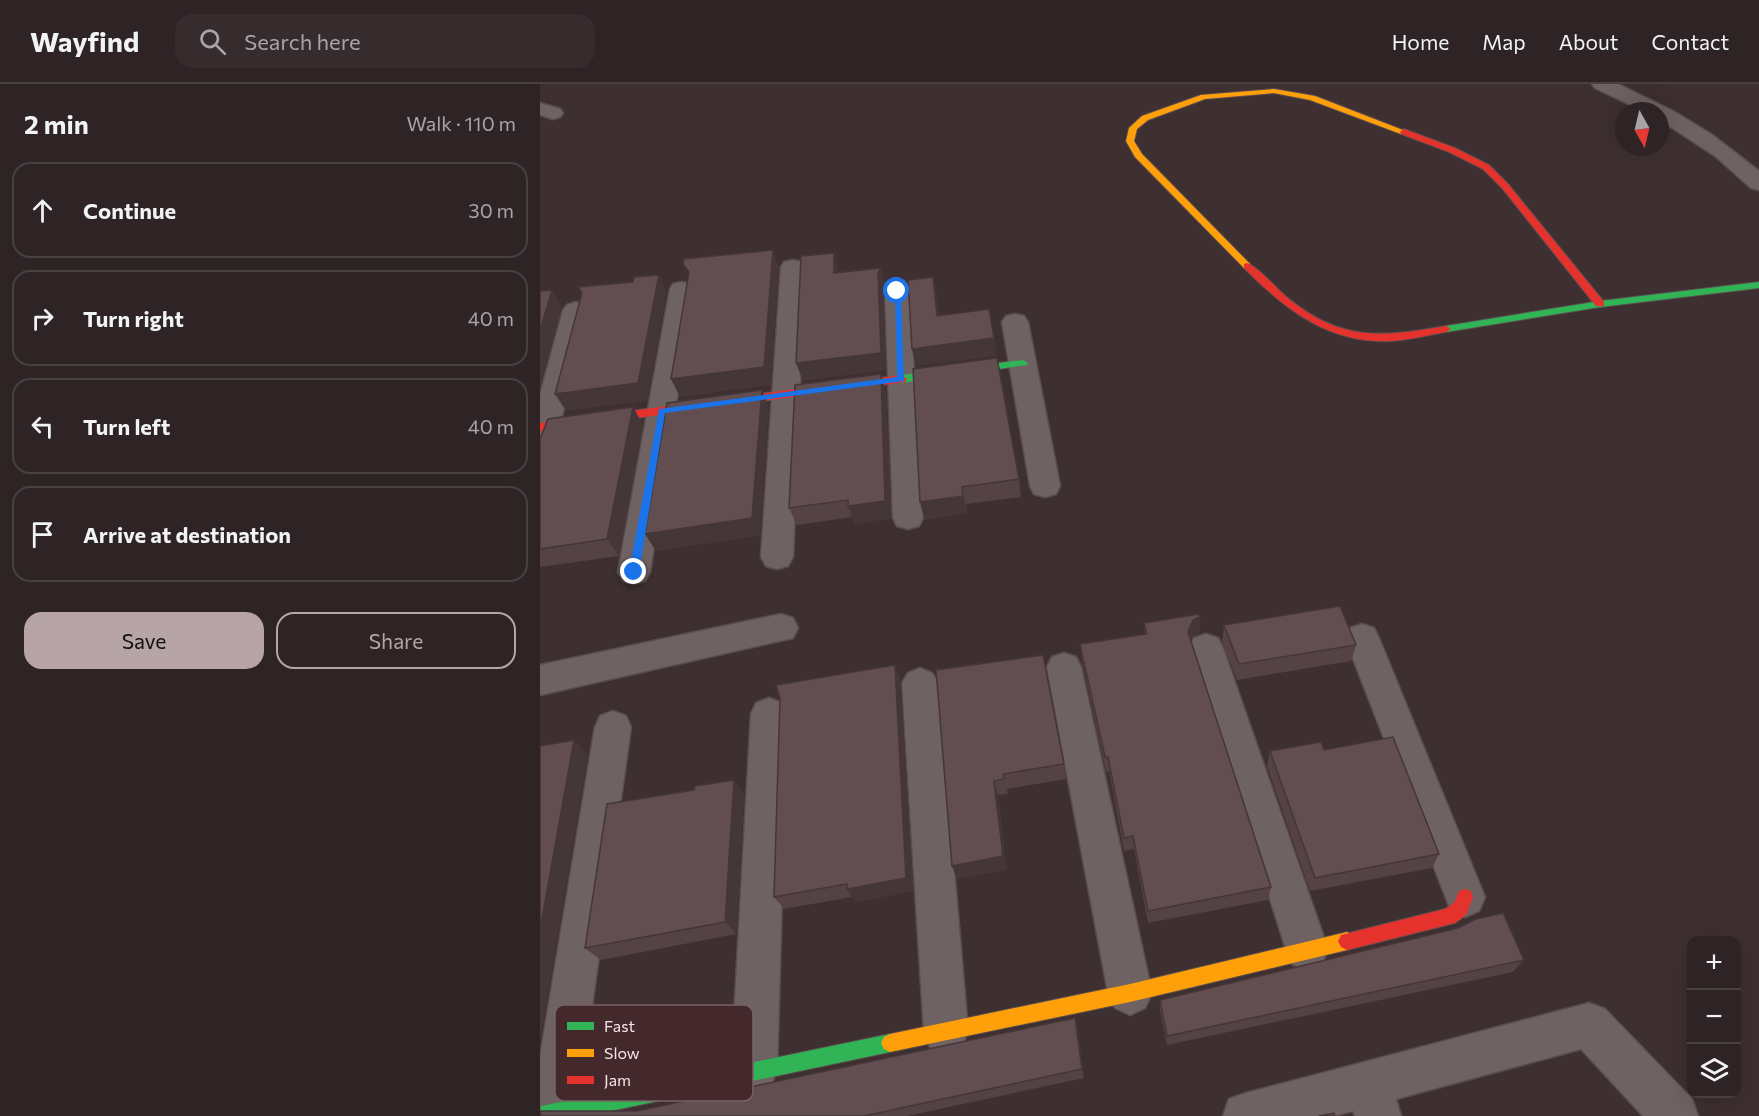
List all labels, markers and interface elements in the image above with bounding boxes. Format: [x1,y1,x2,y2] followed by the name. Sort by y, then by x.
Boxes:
[175,14,595,68] search box
[30,24,139,58] text: Wayfind
[196,25,229,58] icon: search
[244,28,361,55] text: Search here
[1392,29,1449,54] text: Home
[1482,29,1526,54] text: Map
[1559,29,1618,54] text: About
[1651,29,1729,54] text: Contact
[1615,102,1669,156] north arrow
[24,108,89,139] text: 2 min
[406,111,516,135] text: Walk · 110 m
[26,194,59,227] icon: ahead
[83,197,176,224] text: Continue
[468,198,514,222] text: 30 m
[883,277,909,303] route start
[26,302,59,335] icon: right
[83,305,184,332] text: Turn right
[468,306,514,330] text: 40 m
[26,410,59,443] icon: left
[83,413,170,440] text: Turn left
[468,414,514,438] text: 40 m
[26,518,59,551] icon: arrive
[83,521,291,548] text: Arrive at destination
[620,558,646,584] route end
[24,612,264,669] button: Save
[276,612,516,669] button: Share
[1687,936,1741,1098] map controls
[1687,936,1741,990] button: +
[1687,990,1741,1044] button: −
[555,1005,753,1101] legend
[604,1016,635,1035] text: Fast
[604,1043,640,1062] text: Slow
[1687,1044,1741,1098] button: layers
[604,1070,631,1089] text: Jam

